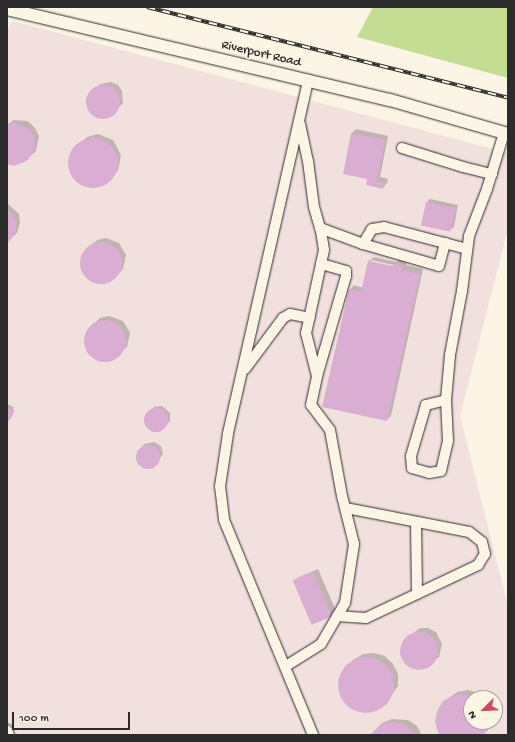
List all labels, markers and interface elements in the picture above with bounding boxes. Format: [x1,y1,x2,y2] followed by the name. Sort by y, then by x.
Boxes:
[220,38,302,72] street label: Riverport Road
[463,690,503,730] north arrow
[14,704,132,730] scale bar
[466,709,480,720] text: N
[19,712,49,726] text: 100 m

